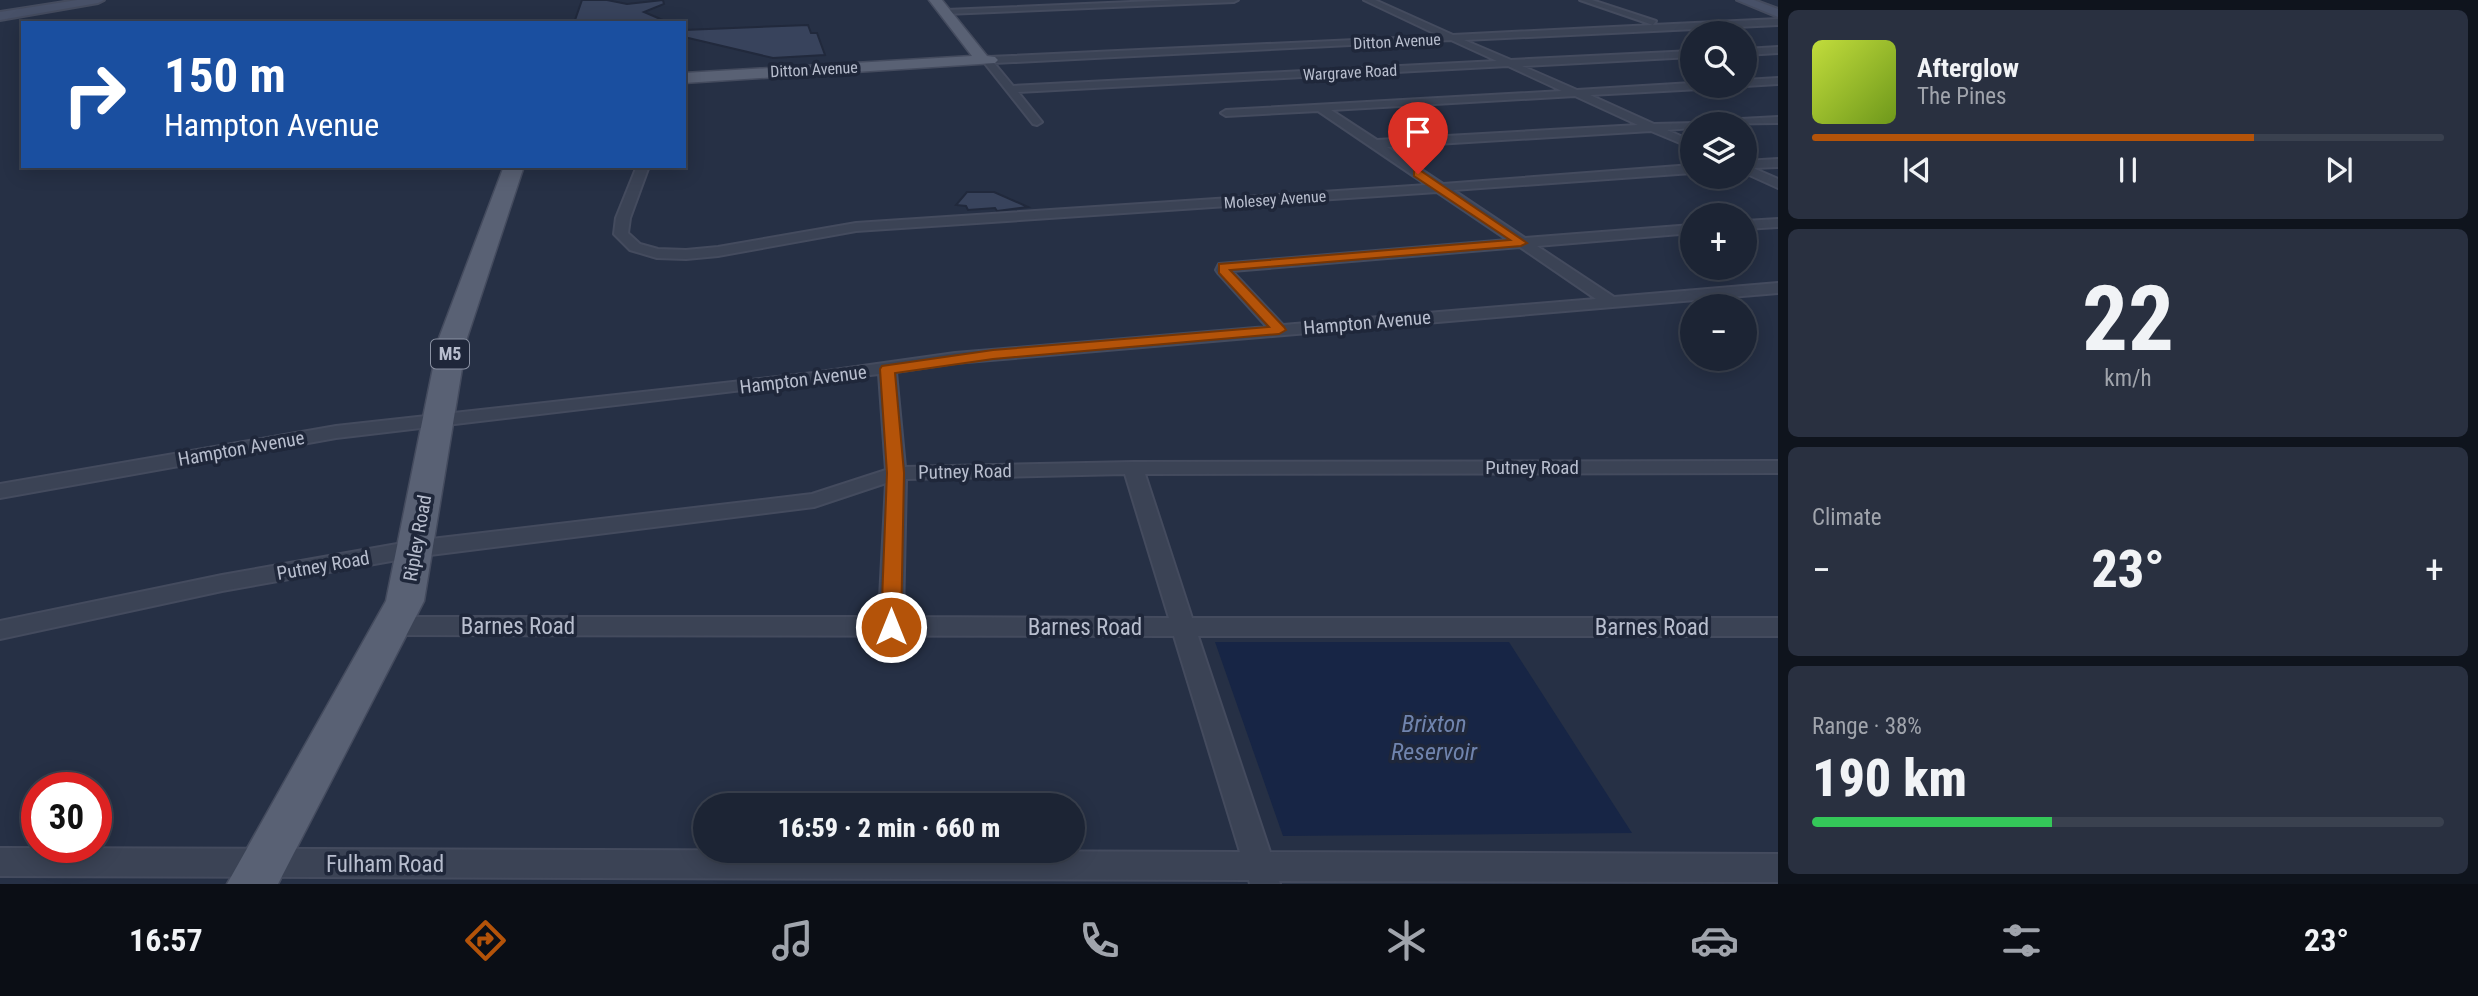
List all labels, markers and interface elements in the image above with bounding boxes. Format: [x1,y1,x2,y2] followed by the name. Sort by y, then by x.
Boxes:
[1680,21,1757,371] map controls
[1680,21,1757,98] button: search
[1353,30,1441,53] street label: Ditton Avenue
[164,47,286,104] text: 150 m
[49,49,140,140] icon: right
[1917,53,2019,83] text: Afterglow
[770,58,858,81] street label: Ditton Avenue
[1302,61,1398,84] street label: Wargrave Road
[1917,83,2007,110] text: The Pines
[1388,102,1448,174] pin
[164,106,379,144] text: Hampton Avenue
[1680,112,1757,189] button: layers
[1399,113,1437,151] icon: arrive
[1898,151,1936,189] icon: previous
[2109,151,2147,189] icon: pause
[2320,151,2358,189] icon: next
[1223,186,1327,213] street label: Molesey Avenue
[1680,203,1757,280] button: +
[2082,266,2174,372] text: 22
[1680,294,1757,371] button: −
[1302,305,1432,340] street label: Hampton Avenue
[431,340,469,368] road number: M5
[738,360,868,399] street label: Hampton Avenue
[2104,365,2152,392] text: km/h
[176,426,306,471] street label: Hampton Avenue
[1485,456,1579,479] street label: Putney Road
[918,459,1012,484] street label: Putney Road
[399,493,436,583] street label: Ripley Road
[1812,504,1882,531] text: Climate
[2091,539,2165,600] text: 23°
[275,546,371,585] street label: Putney Road
[1812,548,1831,592] text: −
[2425,548,2444,592] text: +
[854,590,928,664] position arrow
[461,613,575,640] street label: Barnes Road
[1028,614,1142,641] street label: Barnes Road
[1595,614,1709,641] street label: Barnes Road
[1391,710,1478,766] water label: Brixton Reservoir
[1812,713,1922,740] text: Range · 38%
[1812,748,1967,809] text: 190 km
[21,772,112,863] speed limit sign: 30
[778,813,1000,843] text: 16:59 · 2 min · 660 m
[326,851,444,878] street label: Fulham Road
[461,916,510,965] icon: directions
[768,916,817,965] icon: music
[1075,916,1124,965] icon: phone
[1382,916,1431,965] icon: climate
[1690,916,1739,965] icon: car
[1997,916,2046,965] icon: filters
[129,921,203,959] text: 16:57
[2304,921,2349,959] text: 23°

